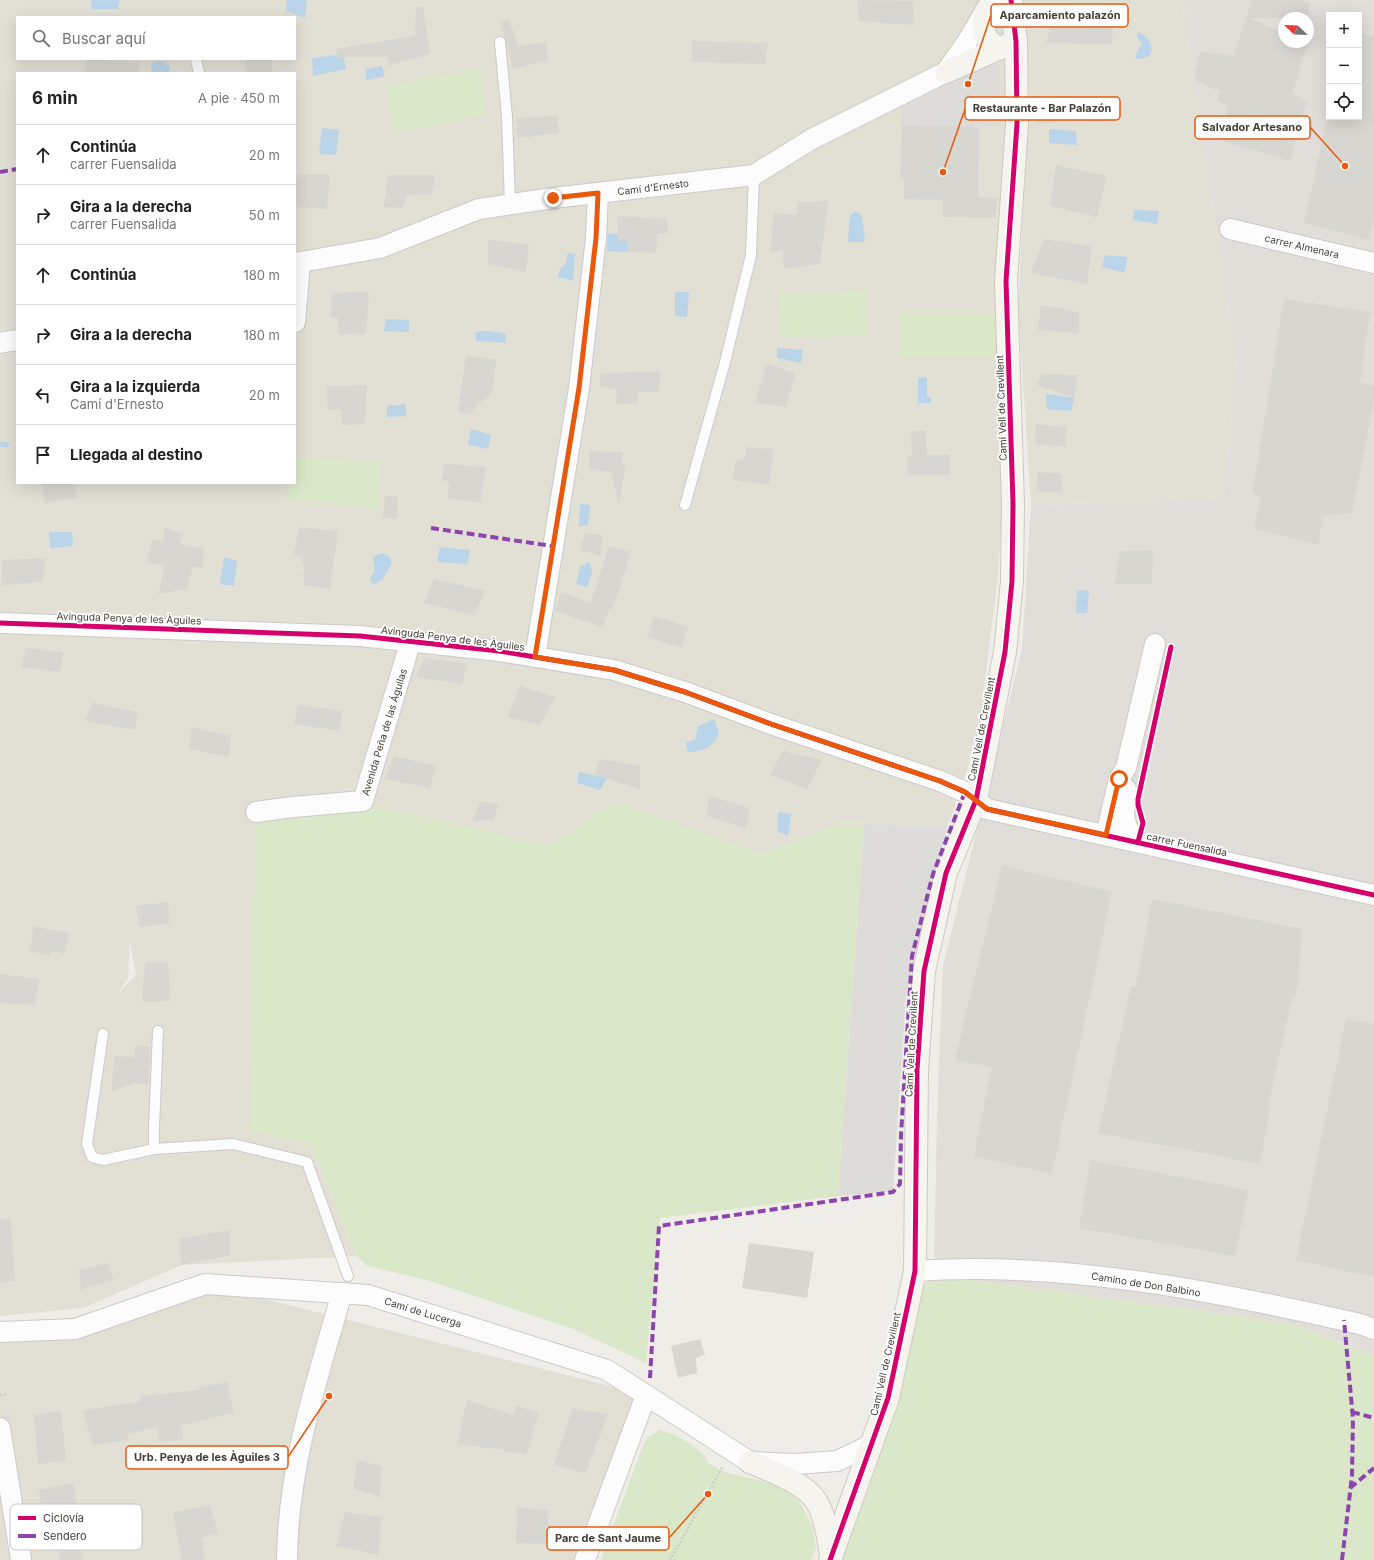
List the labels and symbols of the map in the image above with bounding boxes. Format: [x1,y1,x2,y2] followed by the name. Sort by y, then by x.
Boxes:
[991,4,1128,27] callout: Aparcamiento palazón
[1000,8,1121,22] text: Aparcamiento palazón
[1278,12,1314,48] north arrow
[965,97,1120,120] callout: Restaurante - Bar Palazón
[973,101,1111,115] text: Restaurante - Bar Palazón
[1195,116,1310,139] callout: Salvador Artesano
[1202,120,1302,134] text: Salvador Artesano
[616,177,690,197] street label: Camí d'Ernesto
[544,189,562,207] route end
[1264,232,1340,260] street label: carrer Almenara
[993,354,1009,461] street label: Camí Vell de Crevillent
[56,608,202,627] street label: Avinguda Penya de les Àguiles
[380,622,526,653] street label: Avinguda Penya de les Àguiles
[358,667,409,797] street label: Avenida Peña de las Águilas
[965,675,997,782] street label: Camí Vell de Crevillent
[1110,770,1128,788] route start
[1146,830,1228,858] street label: carrer Fuensalida
[902,990,920,1097] street label: Camí Vell de Crevillent
[1090,1269,1202,1299] street label: Camino de Don Balbino
[383,1295,463,1329] street label: Camí de Lucerga
[867,1310,903,1417] street label: Camí Vell de Crevillent
[126,1446,288,1469] callout: Urb. Penya de les Àguiles 3
[134,1450,280,1464] text: Urb. Penya de les Àguiles 3
[10,1504,142,1550] legend
[43,1511,84,1525] text: Ciclovía
[547,1527,669,1550] callout: Parc de Sant Jaume
[43,1529,87,1543] text: Sendero
[555,1531,661,1545] text: Parc de Sant Jaume

